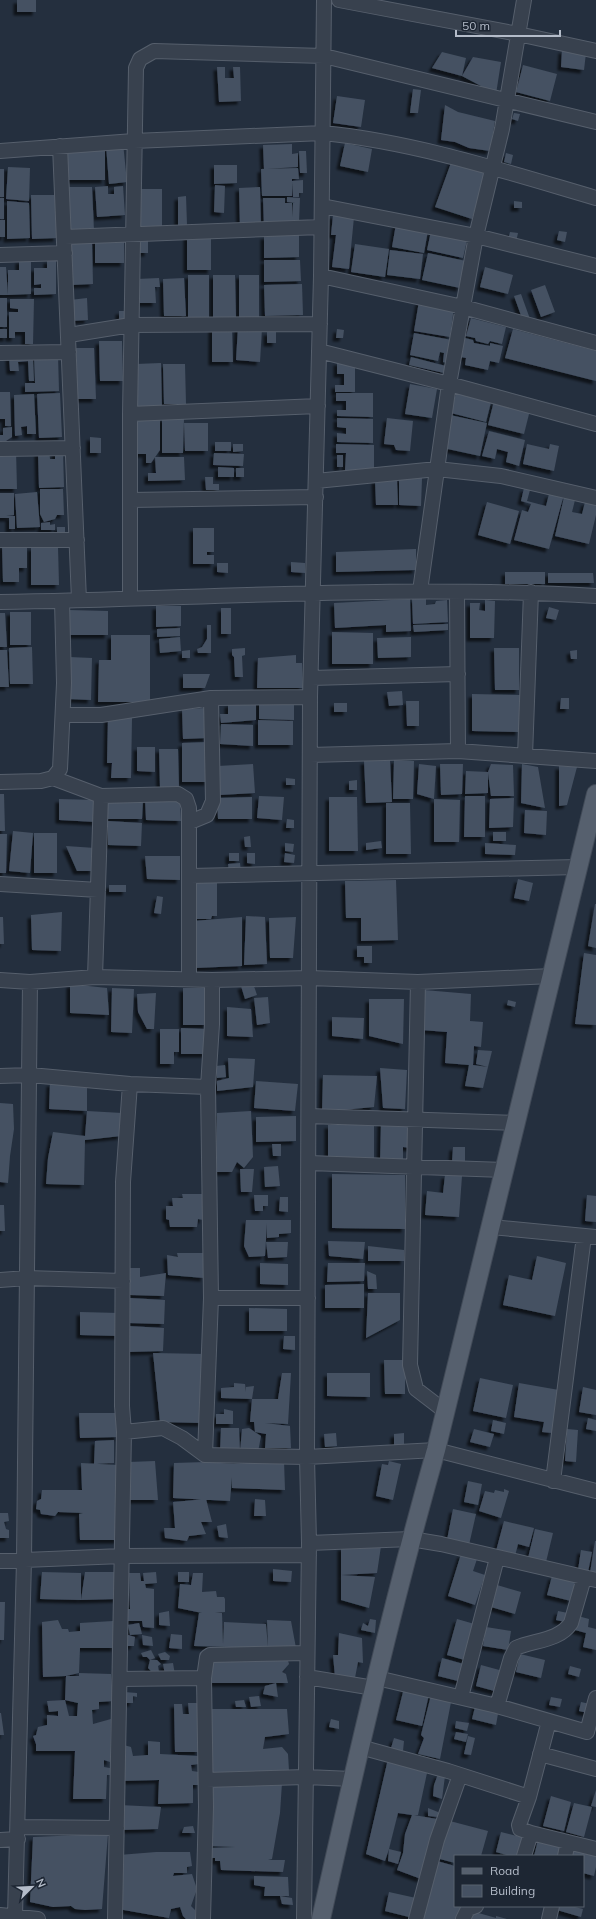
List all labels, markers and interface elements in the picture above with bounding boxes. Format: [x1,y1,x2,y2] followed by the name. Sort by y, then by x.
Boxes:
[456,12,560,38] scale bar
[462,18,490,33] text: 50 m
[454,1855,584,1907] legend
[490,1863,519,1878] text: Road
[12,1867,52,1907] north arrow
[33,1876,49,1890] text: N
[490,1883,535,1898] text: Building

